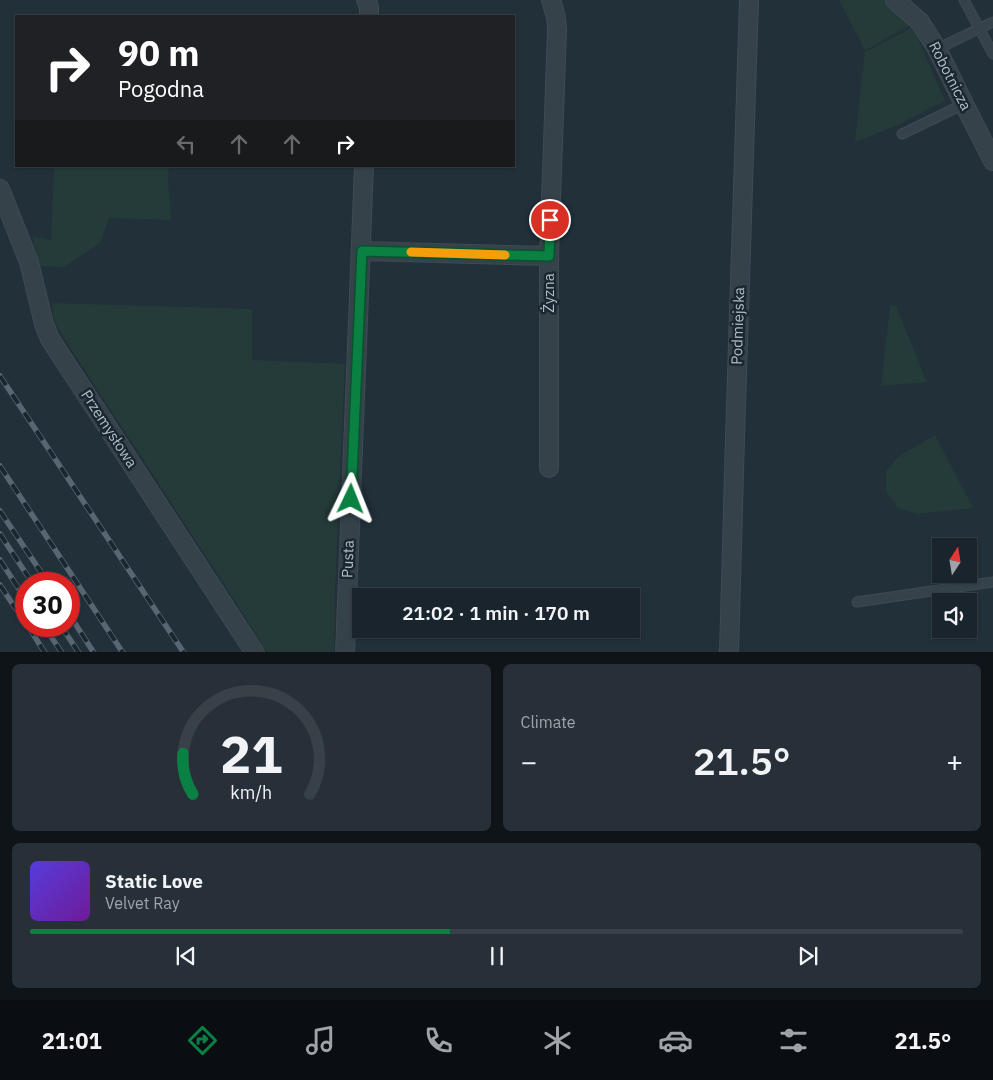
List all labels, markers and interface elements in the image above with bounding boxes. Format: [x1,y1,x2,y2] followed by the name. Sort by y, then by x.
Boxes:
[118,30,200,76] text: 90 m
[35,35,100,100] icon: right
[925,38,976,113] street label: Robotnicza
[118,74,204,103] text: Pogodna
[172,130,200,158] icon: left
[225,130,253,158] icon: ahead
[278,130,306,158] icon: ahead
[331,130,359,158] icon: right
[529,199,571,241] pin
[536,206,564,234] icon: arrive
[539,273,558,313] street label: Żyzna
[727,287,748,365] street label: Podmiejska
[77,386,142,471] street label: Przemysłowa
[324,472,376,524] position arrow
[932,538,978,582] north arrow
[932,538,977,638] map controls
[337,540,358,578] street label: Pusta
[15,572,80,637] speed limit sign: 30
[932,593,977,638] button: sound
[402,601,590,625] text: 21:02 · 1 min · 170 m
[521,712,576,732] text: Climate
[220,720,282,787] text: 21
[693,736,791,785] text: 21.5°
[521,743,537,780] text: −
[946,743,963,780] text: +
[230,781,272,804] text: km/h
[105,869,203,893] text: Static Love
[105,893,180,913] text: Velvet Ray
[172,942,200,970] icon: previous
[483,942,511,970] icon: pause
[794,942,822,970] icon: next
[185,1023,220,1058] icon: directions
[303,1023,338,1058] icon: music
[421,1023,456,1058] icon: phone
[540,1023,575,1058] icon: climate
[658,1023,693,1058] icon: car
[776,1023,811,1058] icon: filters
[42,1026,102,1055] text: 21:01
[895,1026,951,1055] text: 21.5°

